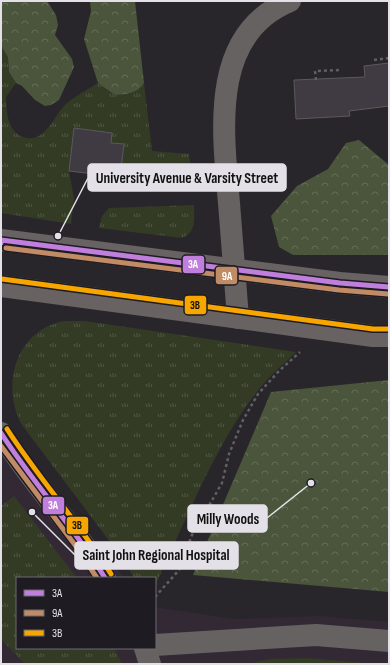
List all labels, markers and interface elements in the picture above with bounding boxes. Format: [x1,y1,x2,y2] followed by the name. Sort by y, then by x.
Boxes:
[88,164,286,191] callout: University Avenue & Varsity Street
[96,169,278,188] text: University Avenue & Varsity Street
[182,255,205,274] line badge: 3A
[188,258,199,271] text: 3A
[215,266,238,285] line badge: 9A
[222,270,233,283] text: 9A
[184,295,207,315] line badge: 3B
[190,299,200,312] text: 3B
[42,496,65,515] line badge: 3A
[48,499,59,512] text: 3A
[188,505,267,532] callout: Milly Woods
[197,510,260,529] text: Milly Woods
[66,516,89,535] line badge: 3B
[72,519,82,532] text: 3B
[75,542,238,569] callout: Saint John Regional Hospital
[82,546,230,565] text: Saint John Regional Hospital
[16,577,156,649] legend
[52,586,63,601] text: 3A
[52,606,63,621] text: 9A
[52,626,62,641] text: 3B

